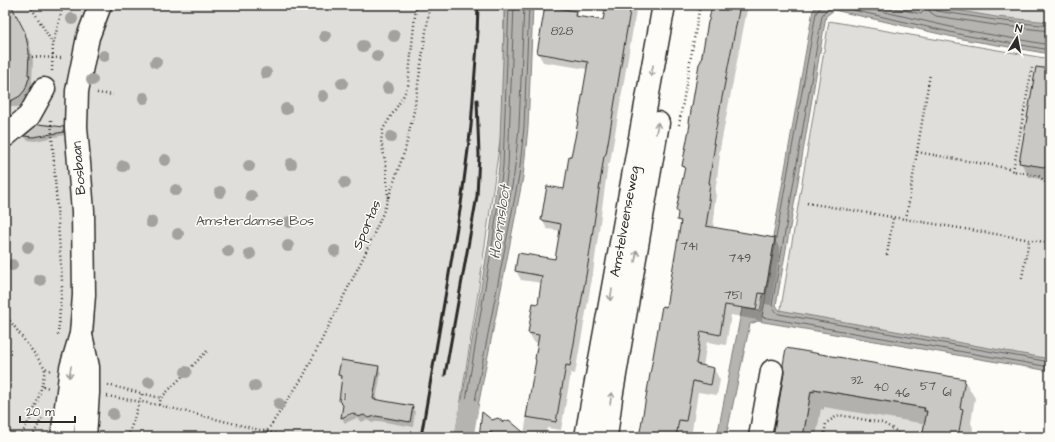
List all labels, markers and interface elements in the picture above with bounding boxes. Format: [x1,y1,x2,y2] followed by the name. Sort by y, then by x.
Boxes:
[997,18,1037,58] north arrow
[1014,21,1023,37] text: N
[551,23,573,40] house number: 828
[648,64,656,77] one-way arrow
[653,122,661,135] one-way arrow
[67,140,91,196] street label: Bosbaan
[605,164,645,279] street label: Amstelveenseweg
[484,182,516,260] water label: Hoornsloot
[348,197,386,253] street label: Sportas
[196,211,314,231] park label: Amsterdamse Bos
[680,238,698,255] house number: 741
[632,250,640,263] one-way arrow
[729,250,751,267] house number: 749
[724,287,742,304] house number: 751
[607,288,615,301] one-way arrow
[66,365,74,378] one-way arrow
[851,372,864,389] house number: 32
[920,378,937,395] house number: 57
[873,379,889,396] house number: 40
[942,384,952,401] house number: 61
[894,385,910,402] house number: 46
[344,388,346,405] house number: 1
[607,392,615,405] one-way arrow
[20,398,75,424] scale bar
[26,404,55,421] text: 20 m

